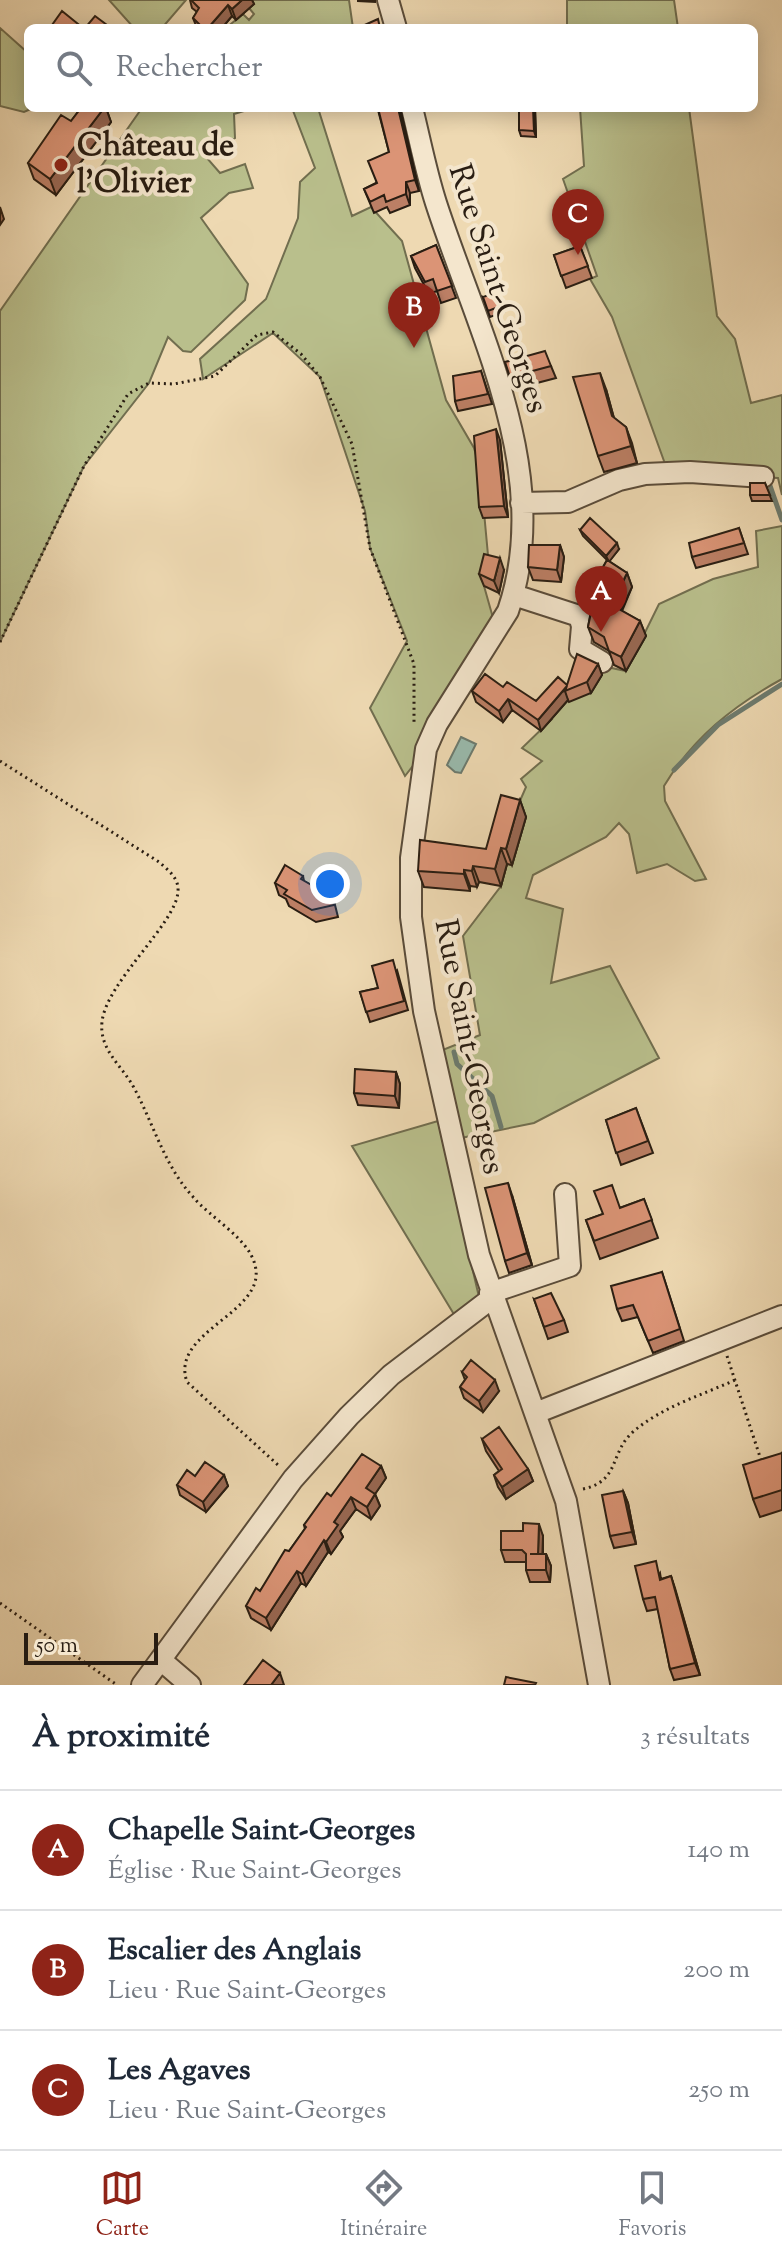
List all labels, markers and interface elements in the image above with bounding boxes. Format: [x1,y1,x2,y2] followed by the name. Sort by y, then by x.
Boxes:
[24,24,758,112] search box
[52,46,96,90] icon: search
[116,47,263,90] text: Rechercher
[77,124,234,207] place label: Château de l'Olivier
[52,156,70,174] marker: Château de l'Olivier
[435,159,559,419] street label: Rue Saint-Georges
[552,189,604,255] pin: C
[388,282,440,348] pin: B
[575,566,627,632] pin: A
[310,864,350,904] your location
[421,915,515,1179] street label: Rue Saint-Georges
[24,1629,158,1665] scale bar
[36,1631,78,1663] text: 50 m
[32,1713,210,1762] text: À proximité
[640,1719,750,1756] text: 3 résultats
[108,1810,415,1853] text: Chapelle Saint-Georges
[47,1832,69,1869] text: A
[687,1832,750,1869] text: 140 m
[108,1853,402,1890] text: Église · Rue Saint-Georges
[108,1930,361,1973] text: Escalier des Anglais
[50,1952,66,1989] text: B
[683,1952,750,1989] text: 200 m
[108,1973,386,2010] text: Lieu · Rue Saint-Georges
[108,2050,251,2093] text: Les Agaves
[48,2072,68,2109] text: C
[688,2072,750,2109] text: 250 m
[108,2093,386,2130] text: Lieu · Rue Saint-Georges
[96,2166,149,2246] tab: Carte
[340,2166,427,2246] tab: Itinéraire
[619,2166,686,2246] tab: Favoris

